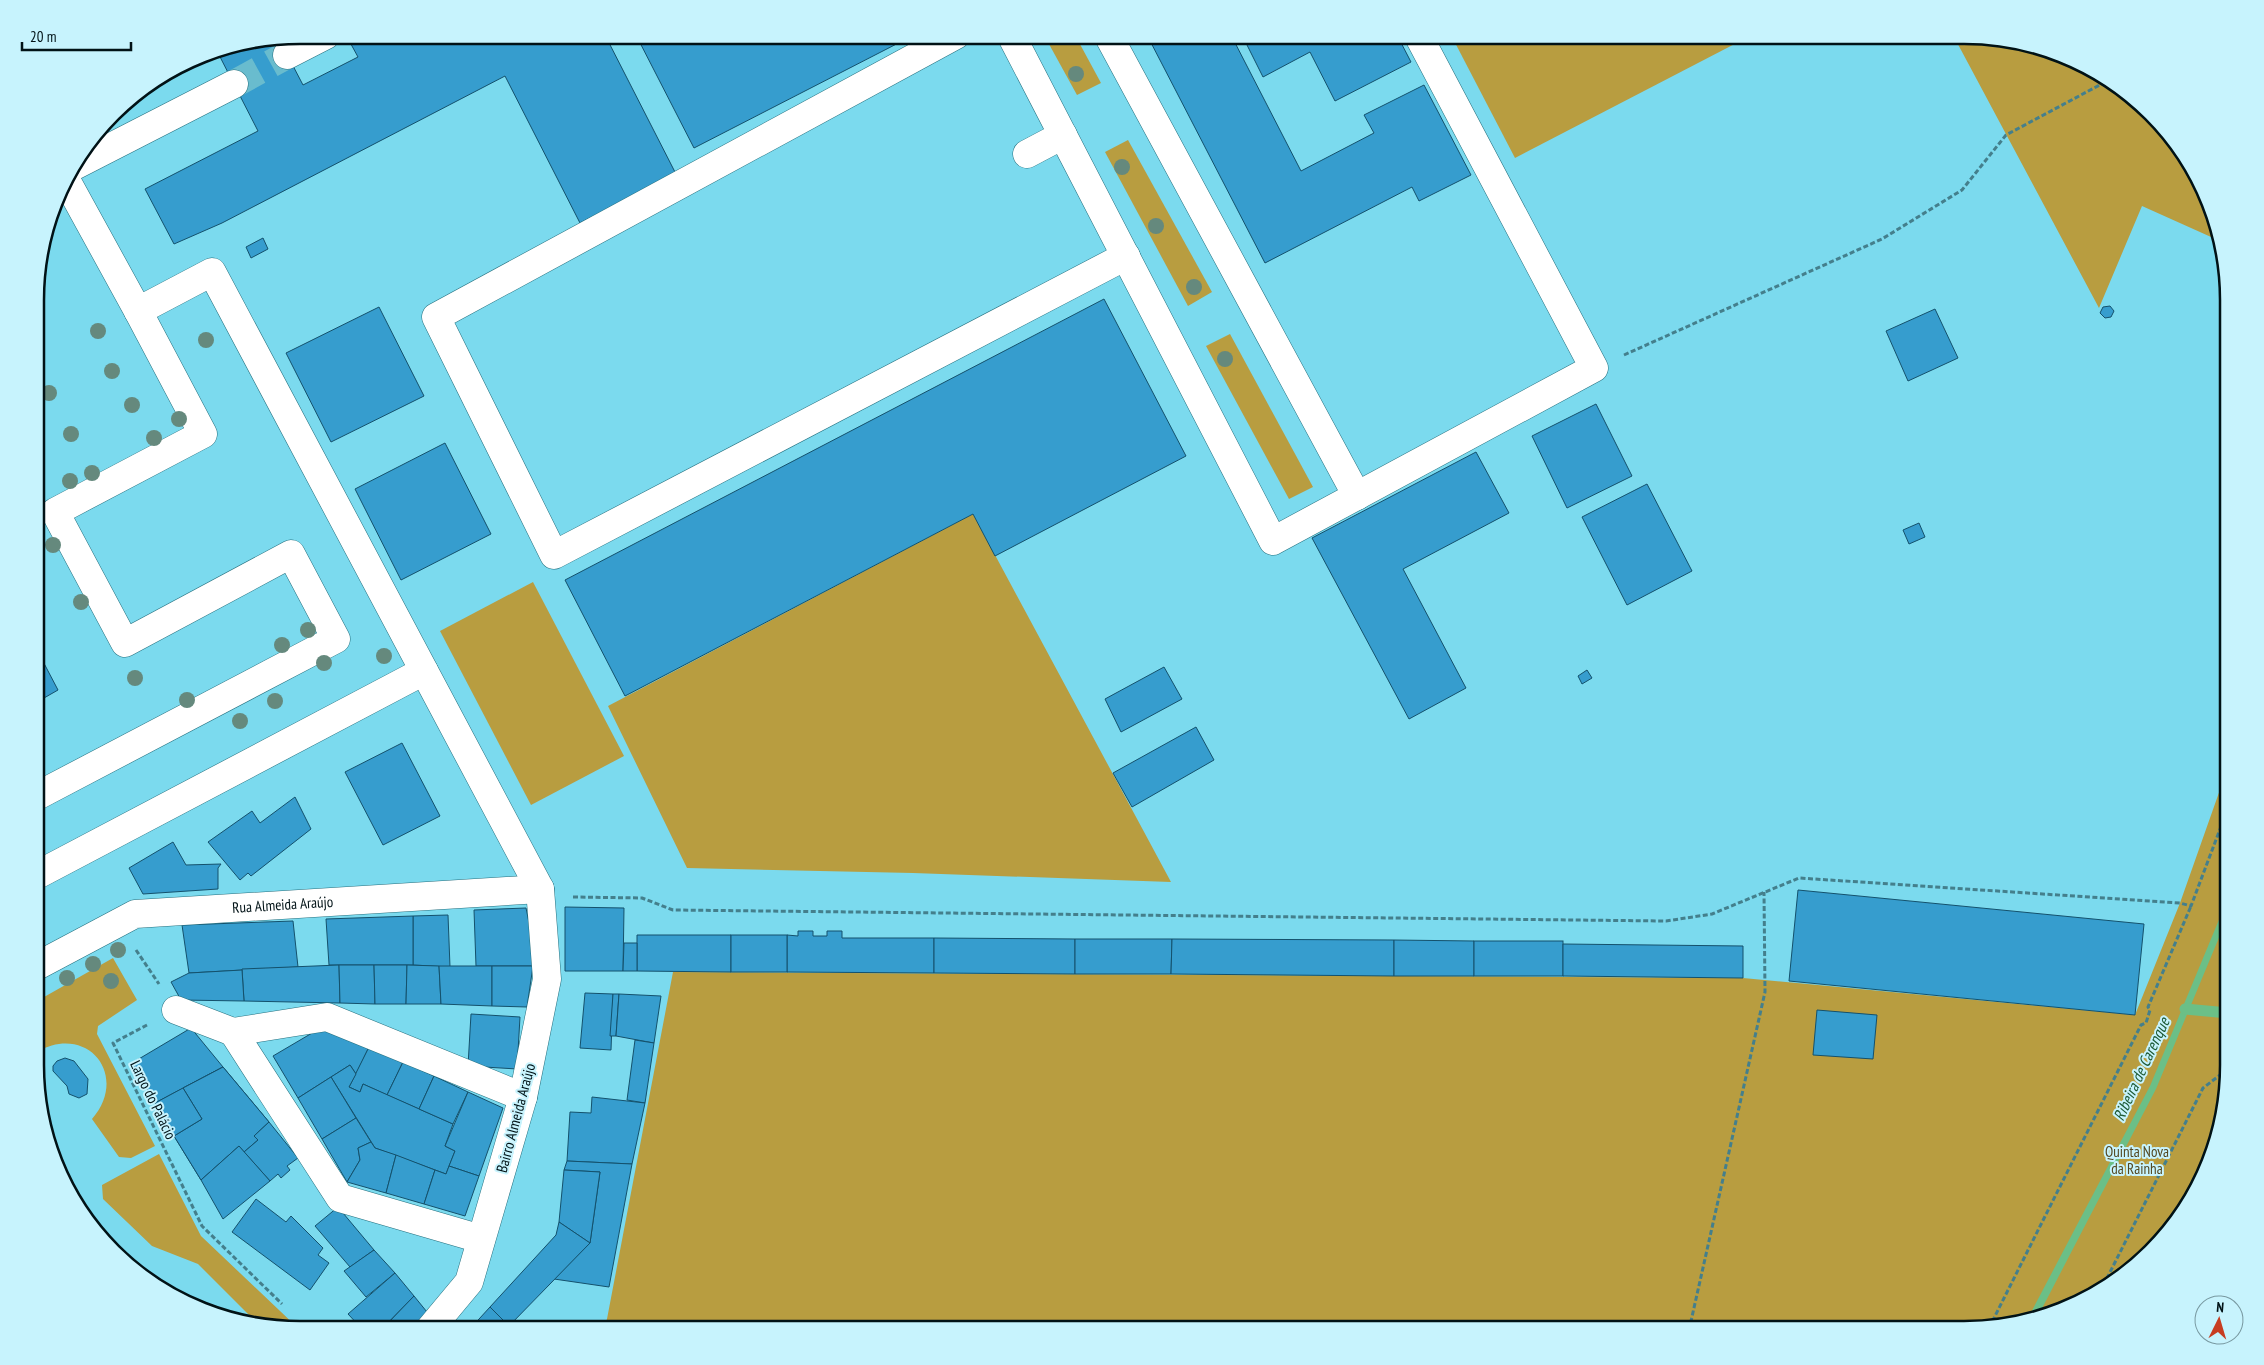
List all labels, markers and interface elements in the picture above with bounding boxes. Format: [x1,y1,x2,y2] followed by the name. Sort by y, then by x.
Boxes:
[22,20,131,52] scale bar
[30,27,56,46] text: 20 m
[232,892,334,917] street label: Rua Almeida Araújo
[2108,1013,2174,1124] water label: Ribeira de Carenque
[126,1057,181,1142] street label: Largo do Palácio
[492,1061,539,1175] street label: Bairro Almeida Araújo
[2105,1142,2169,1178] park label: Quinta Nova da Rainha
[2194,1295,2244,1345] north arrow
[2216,1298,2225,1316] text: N

